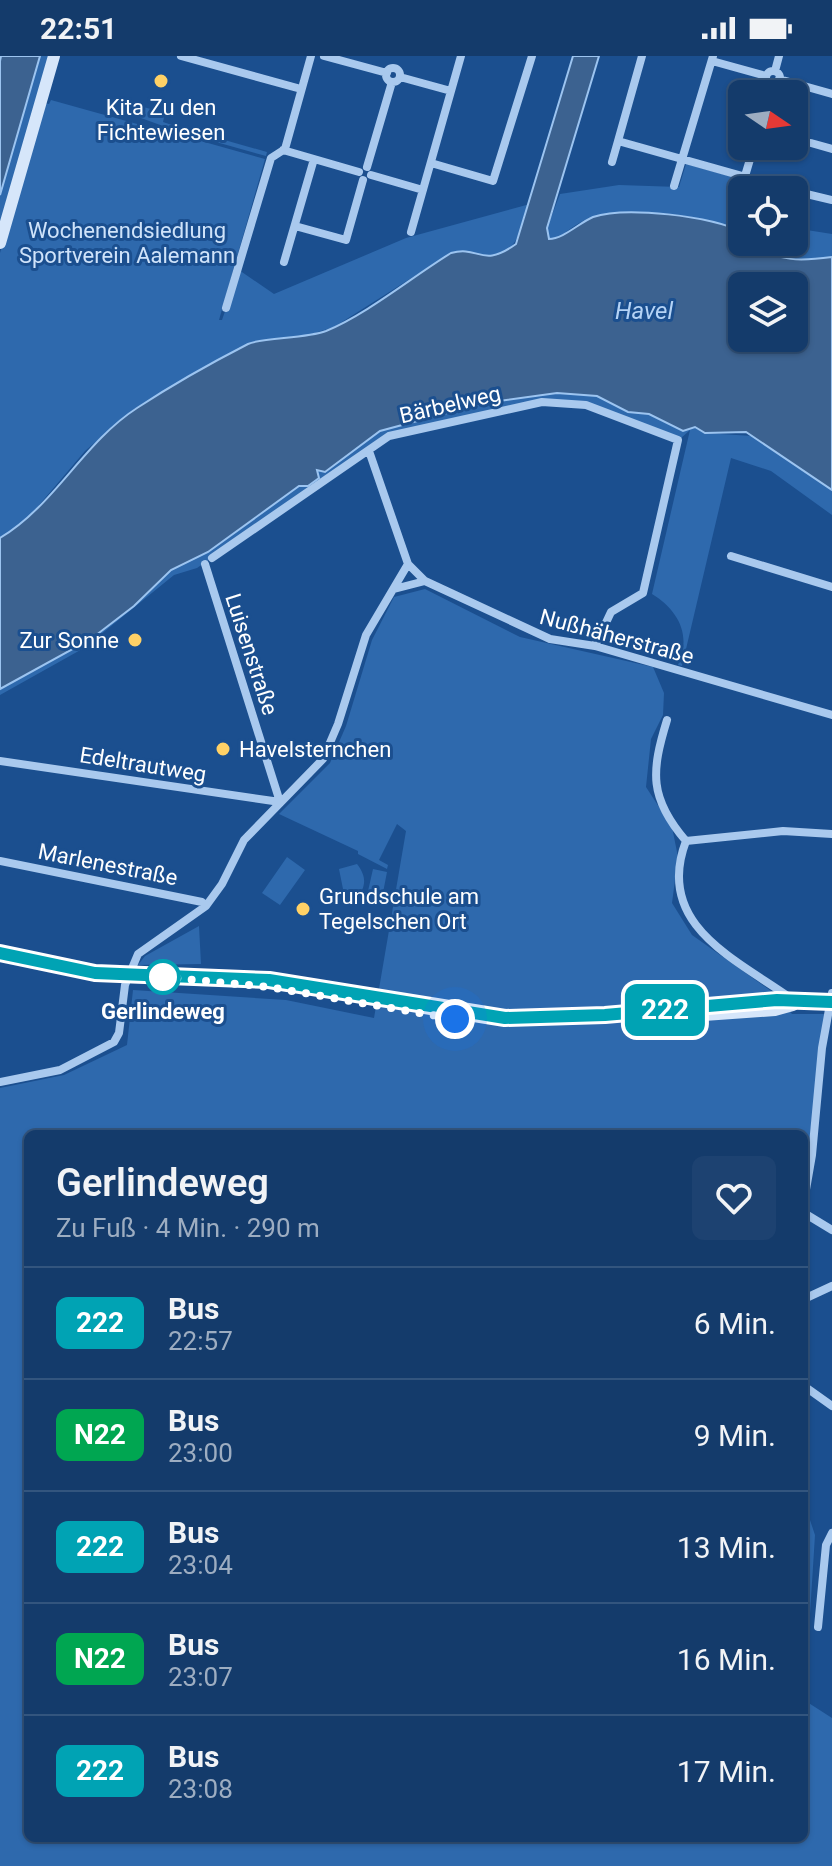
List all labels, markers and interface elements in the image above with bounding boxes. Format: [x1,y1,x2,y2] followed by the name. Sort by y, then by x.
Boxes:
[40,11,117,46] text: 22:51
[152,72,170,90] marker: Kita Zu den Fichtewiesen
[728,80,808,160] north arrow
[728,80,808,352] map controls
[97,95,225,145] place label: Kita Zu den Fichtewiesen
[728,176,808,256] button: locate
[19,218,235,268] park label: Wochenendsiedlung Sportverein Aalemann
[728,272,808,352] button: layers
[615,297,673,325] water label: Havel
[397,381,503,428] street label: Bärbelweg
[220,590,283,718] street label: Luisenstraße
[537,604,697,669] street label: Nußhäherstraße
[19,628,119,653] place label: Zur Sonne
[126,631,144,649] marker: Zur Sonne
[239,737,391,762] place label: Havelsternchen
[214,740,232,758] marker: Havelsternchen
[78,742,208,787] street label: Edeltrautweg
[36,839,180,890] street label: Marlenestraße
[319,884,479,934] place label: Grundschule am Tegelschen Ort
[294,900,312,918] marker: Grundschule am Tegelschen Ort
[146,960,180,994] marker: Gerlindeweg
[619,984,711,1036] line badge: 222
[641,993,689,1026] text: 222
[101,999,225,1024] place label: Gerlindeweg
[435,999,475,1039] your location
[692,1156,776,1240] button: heart
[56,1161,269,1205] text: Gerlindeweg
[56,1213,320,1243] text: Zu Fuß · 4 Min. · 290 m
[168,1291,219,1326] text: Bus
[76,1306,124,1339] text: 222
[694,1306,776,1341] text: 6 Min.
[168,1326,233,1356] text: 22:57
[168,1403,219,1438] text: Bus
[74,1418,126,1451] text: N22
[694,1418,776,1453] text: 9 Min.
[168,1438,233,1468] text: 23:00
[168,1515,219,1550] text: Bus
[76,1530,124,1563] text: 222
[677,1530,776,1565] text: 13 Min.
[168,1550,233,1580] text: 23:04
[168,1627,219,1662] text: Bus
[74,1642,126,1675] text: N22
[677,1642,776,1677] text: 16 Min.
[168,1662,233,1692] text: 23:07
[168,1739,219,1774] text: Bus
[76,1754,124,1787] text: 222
[677,1754,776,1789] text: 17 Min.
[168,1774,233,1804] text: 23:08

